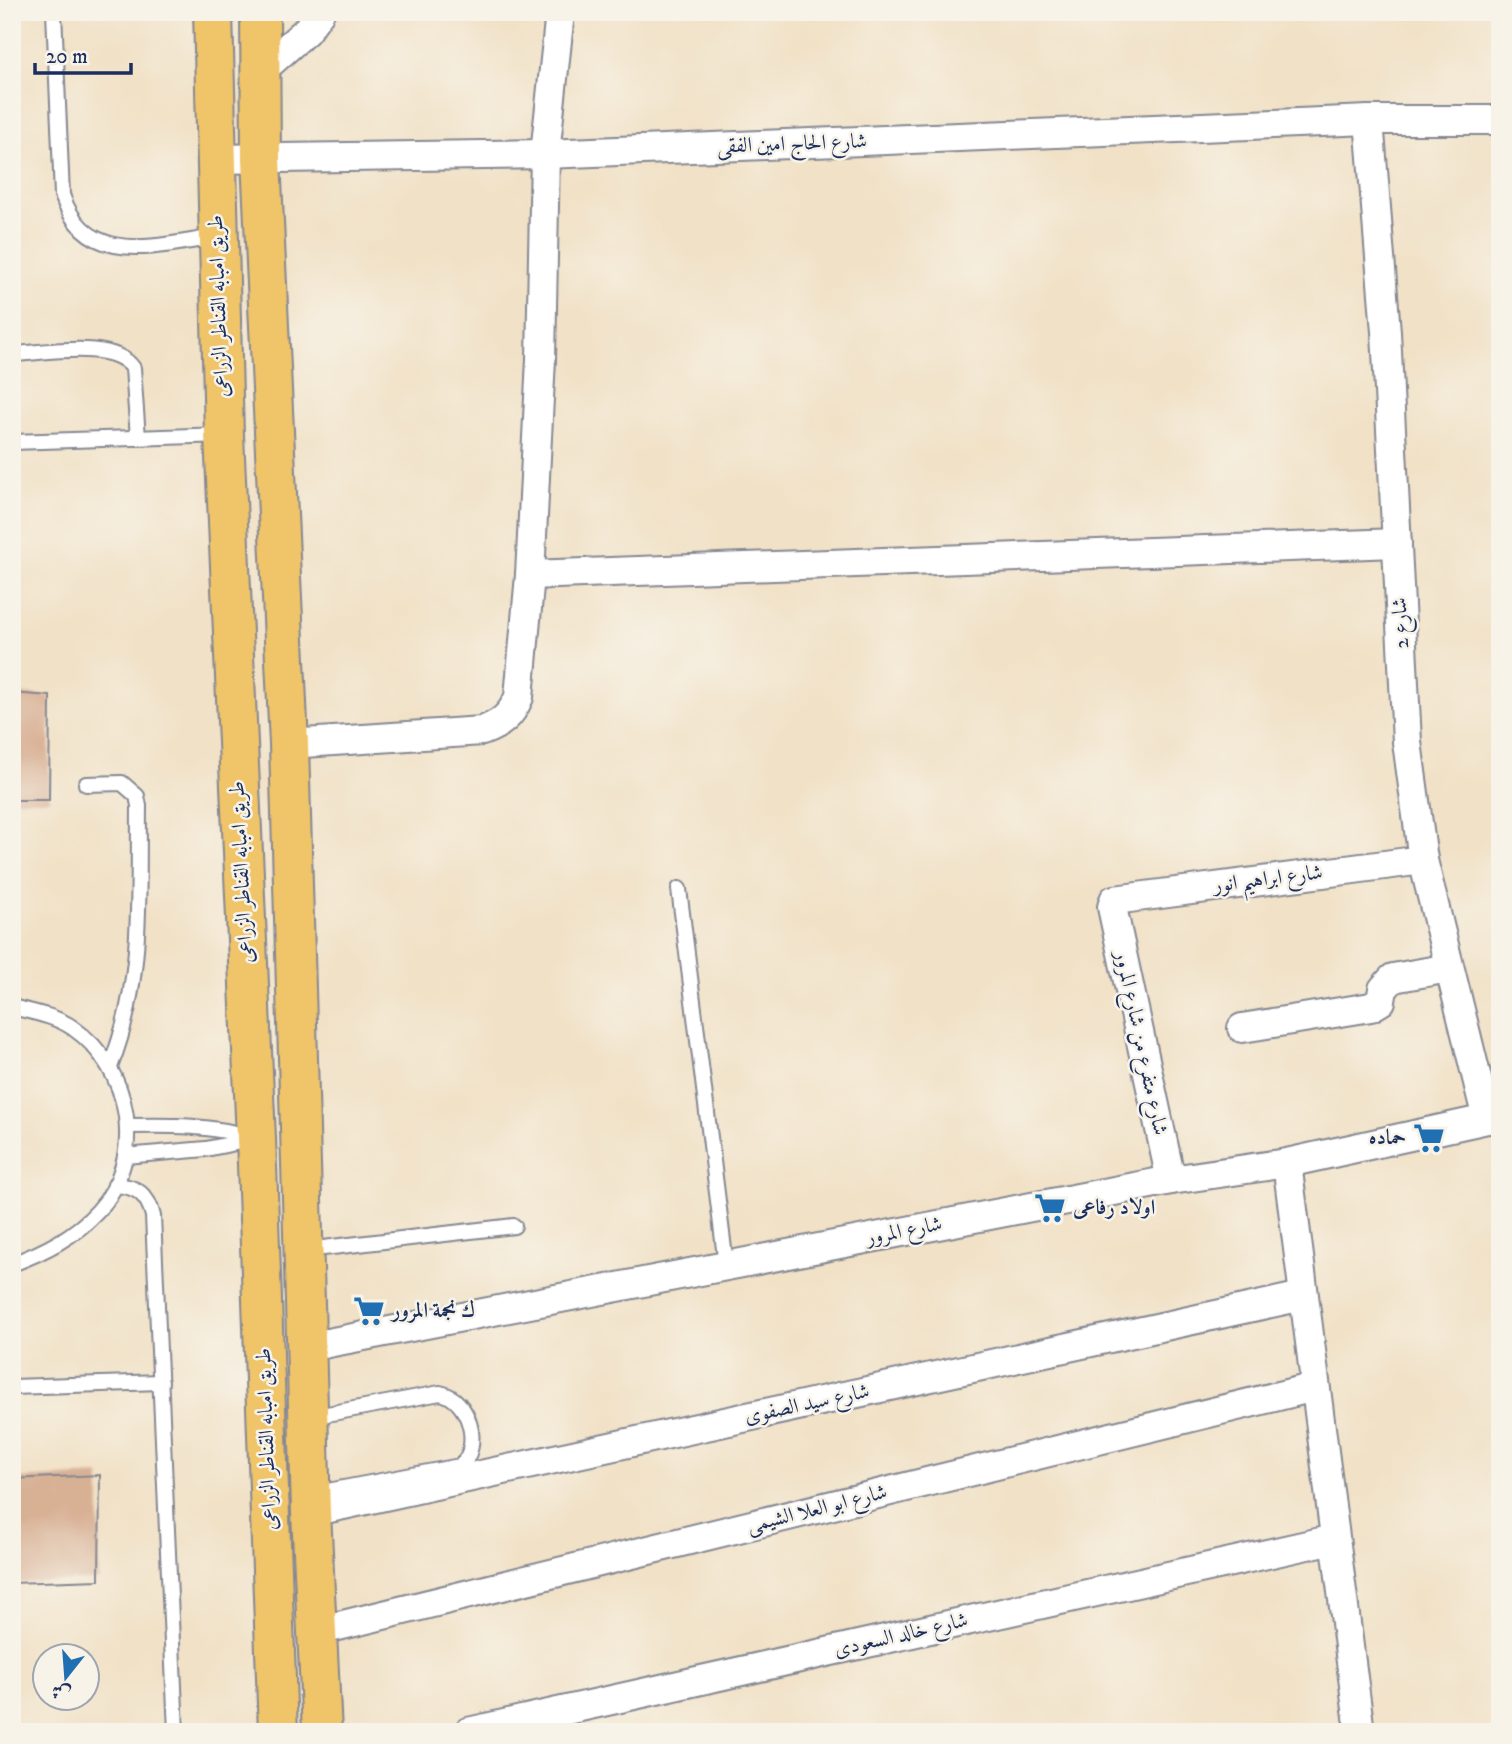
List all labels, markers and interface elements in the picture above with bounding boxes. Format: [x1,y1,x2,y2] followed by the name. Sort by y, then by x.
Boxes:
[35,32,131,76] scale bar
[46,44,88,70] text: 20 m
[716,128,868,165] street label: شارع الحاج امين الفقى
[203,214,235,398] street label: طريق امبابه القناطر الزراعى
[1387,596,1419,649] street label: شارع 2
[224,780,260,964] street label: طريق امبابه القناطر الزراعى
[1210,859,1325,906] street label: شارع ابراهيم انور
[1104,947,1173,1138] street label: شارع متفرع من شارع المرور
[1412,1121,1446,1155] supermarket icon: حماده
[1369,1125,1406,1151] place label: حماده
[1033,1191,1067,1225] supermarket icon: اولاد رفاعى
[1072,1195,1155,1221] place label: اولاد رفاعى
[862,1211,945,1255] street label: شارع المرور
[352,1294,386,1328] supermarket icon: ك نجمة المرور
[390,1298,475,1324] place label: ك نجمة المرور
[251,1347,283,1531] street label: طريق امبابه القناطر الزراعى
[742,1378,873,1434] street label: شارع سيد الصفوى
[744,1479,891,1543] street label: شارع ابو العلا الشيمى
[831,1607,971,1667] street label: شارع خالد السعودى
[32,1642,102,1712] north arrow
[49,1678,74,1706] text: ش

